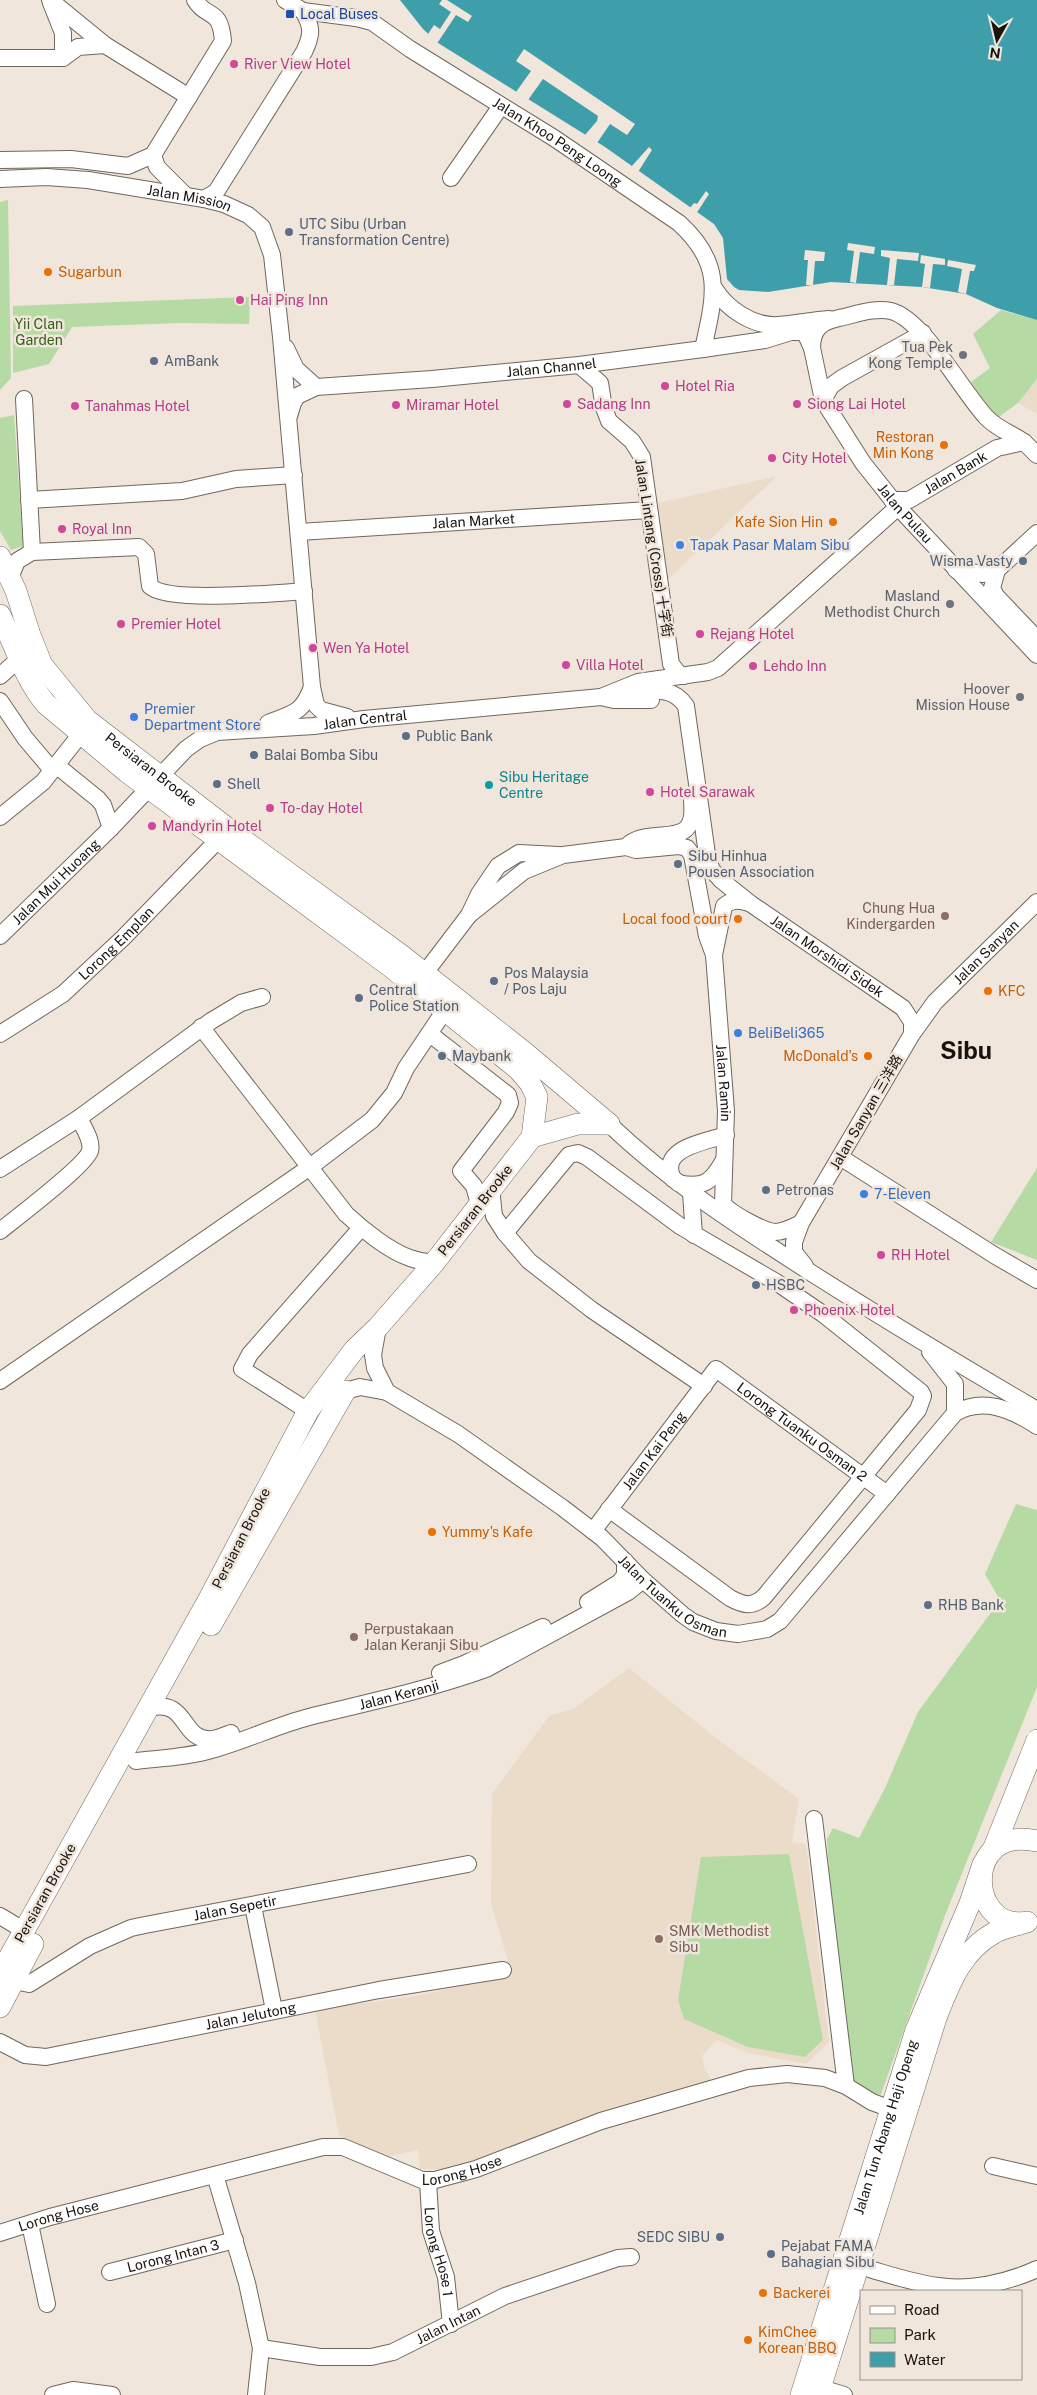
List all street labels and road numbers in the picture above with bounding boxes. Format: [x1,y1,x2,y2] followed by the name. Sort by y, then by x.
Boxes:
[490,94,625,190] street label: Jalan Khoo Peng Loong
[146,182,234,215] street label: Jalan Mission
[506,355,597,380] street label: Jalan Channel
[921,448,990,497] street label: Jalan Bank
[632,458,676,638] street label: Jalan Lintang (Cross) 十字街
[875,480,935,546] street label: Jalan Pulau
[432,510,515,532] street label: Jalan Market
[322,707,408,733] street label: Jalan Central
[102,729,200,810] street label: Persiaran Brooke
[9,835,103,928] street label: Jalan Mui Huoang
[75,903,157,983] street label: Lorong Emplan
[768,912,887,1000] street label: Jalan Morshidi Sidek
[950,917,1022,987] street label: Jalan Sanyan
[713,1044,734,1122] street label: Jalan Ramin
[827,1052,905,1172] street label: Jalan Sanyan 三洋路
[435,1161,515,1259] street label: Persiaran Brooke
[734,1379,870,1485] street label: Lorong Tuanku Osman 2
[619,1408,689,1493] street label: Jalan Kai Peng
[209,1485,273,1591] street label: Persiaran Brooke
[615,1552,728,1640] street label: Jalan Tuanku Osman
[357,1677,441,1713] street label: Jalan Keranji
[11,1841,79,1945] street label: Persiaran Brooke
[192,1892,278,1924] street label: Jalan Sepetir
[204,1999,298,2033] street label: Jalan Jelutong
[850,2037,921,2216] street label: Jalan Tun Abang Haji Openg
[422,2152,504,2188] street label: Lorong Hose
[16,2197,100,2235] street label: Lorong Hose
[422,2207,456,2297] street label: Lorong Hose 1
[125,2236,221,2275] street label: Lorong Intan 3
[414,2302,483,2347] street label: Jalan Intan

